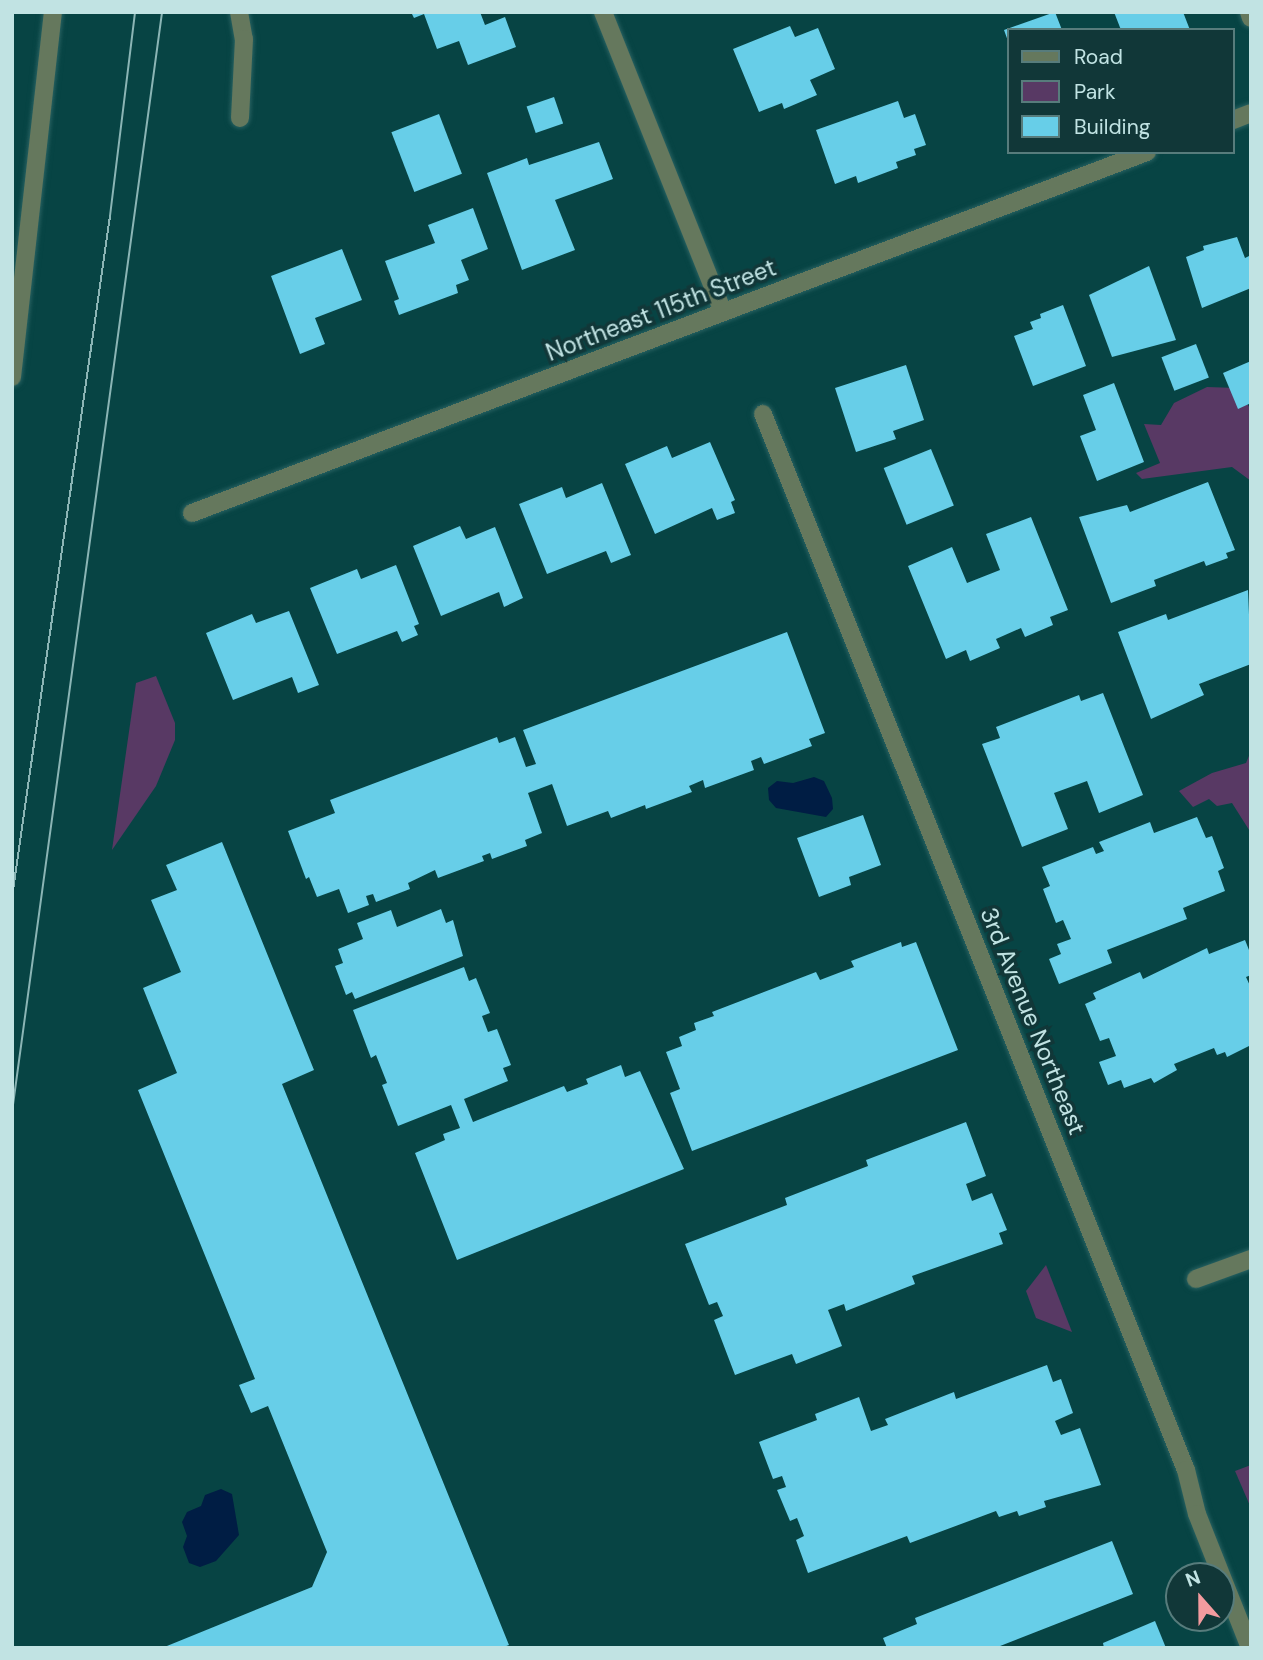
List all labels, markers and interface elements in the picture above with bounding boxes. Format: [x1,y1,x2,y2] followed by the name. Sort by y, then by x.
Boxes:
[1007,28,1235,154] legend
[1074,43,1123,71] text: Road
[1074,78,1115,106] text: Park
[1074,113,1150,141] text: Building
[542,253,780,367] street label: Northeast 115th Street
[974,903,1092,1139] street label: 3rd Avenue Northeast
[1165,1562,1235,1632] north arrow
[1182,1565,1204,1593] text: N

